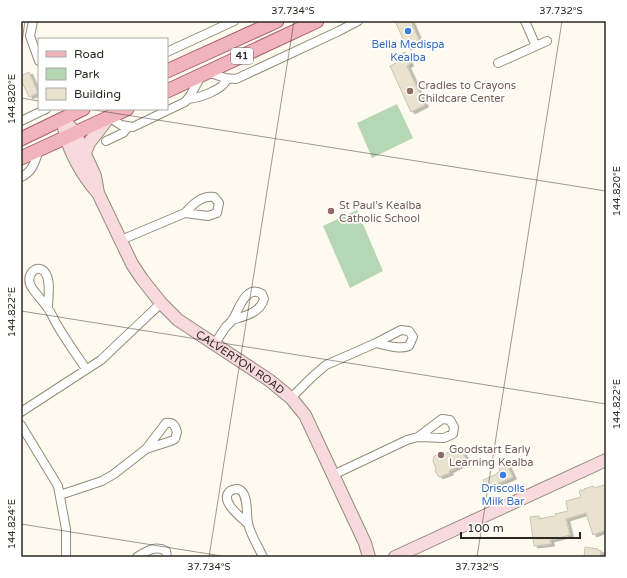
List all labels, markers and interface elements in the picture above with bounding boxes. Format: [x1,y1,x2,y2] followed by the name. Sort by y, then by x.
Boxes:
[271,5,315,17] text: 37.734°S
[539,5,583,17] text: 37.732°S
[403,26,413,36] marker: Bella Medispa Kealba
[38,38,168,110] legend
[371,38,445,64] place label: Bella Medispa Kealba
[74,47,104,61] text: Road
[231,48,253,64] road number: 41
[74,67,100,81] text: Park
[6,74,18,124] text: 144.820°E
[418,79,516,105] place label: Cradles to Crayons Childcare Center
[405,86,415,96] marker: Cradles to Crayons Childcare Center
[74,87,121,101] text: Building
[611,166,623,216] text: 144.820°E
[339,199,422,225] place label: St Paul’s Kealba Catholic School
[326,206,336,216] marker: St Paul’s Kealba Catholic School
[6,287,18,337] text: 144.822°E
[194,327,287,397] street label: CALVERTON ROAD
[611,379,623,429] text: 144.822°E
[449,443,534,469] place label: Goodstart Early Learning Kealba
[436,450,446,460] marker: Goodstart Early Learning Kealba
[498,470,508,480] marker: Driscolls Milk Bar
[481,482,525,508] place label: Driscolls Milk Bar
[6,499,18,549] text: 144.824°E
[461,514,580,540] scale bar
[467,521,504,535] text: 100 m
[187,561,231,573] text: 37.734°S
[455,561,499,573] text: 37.732°S

